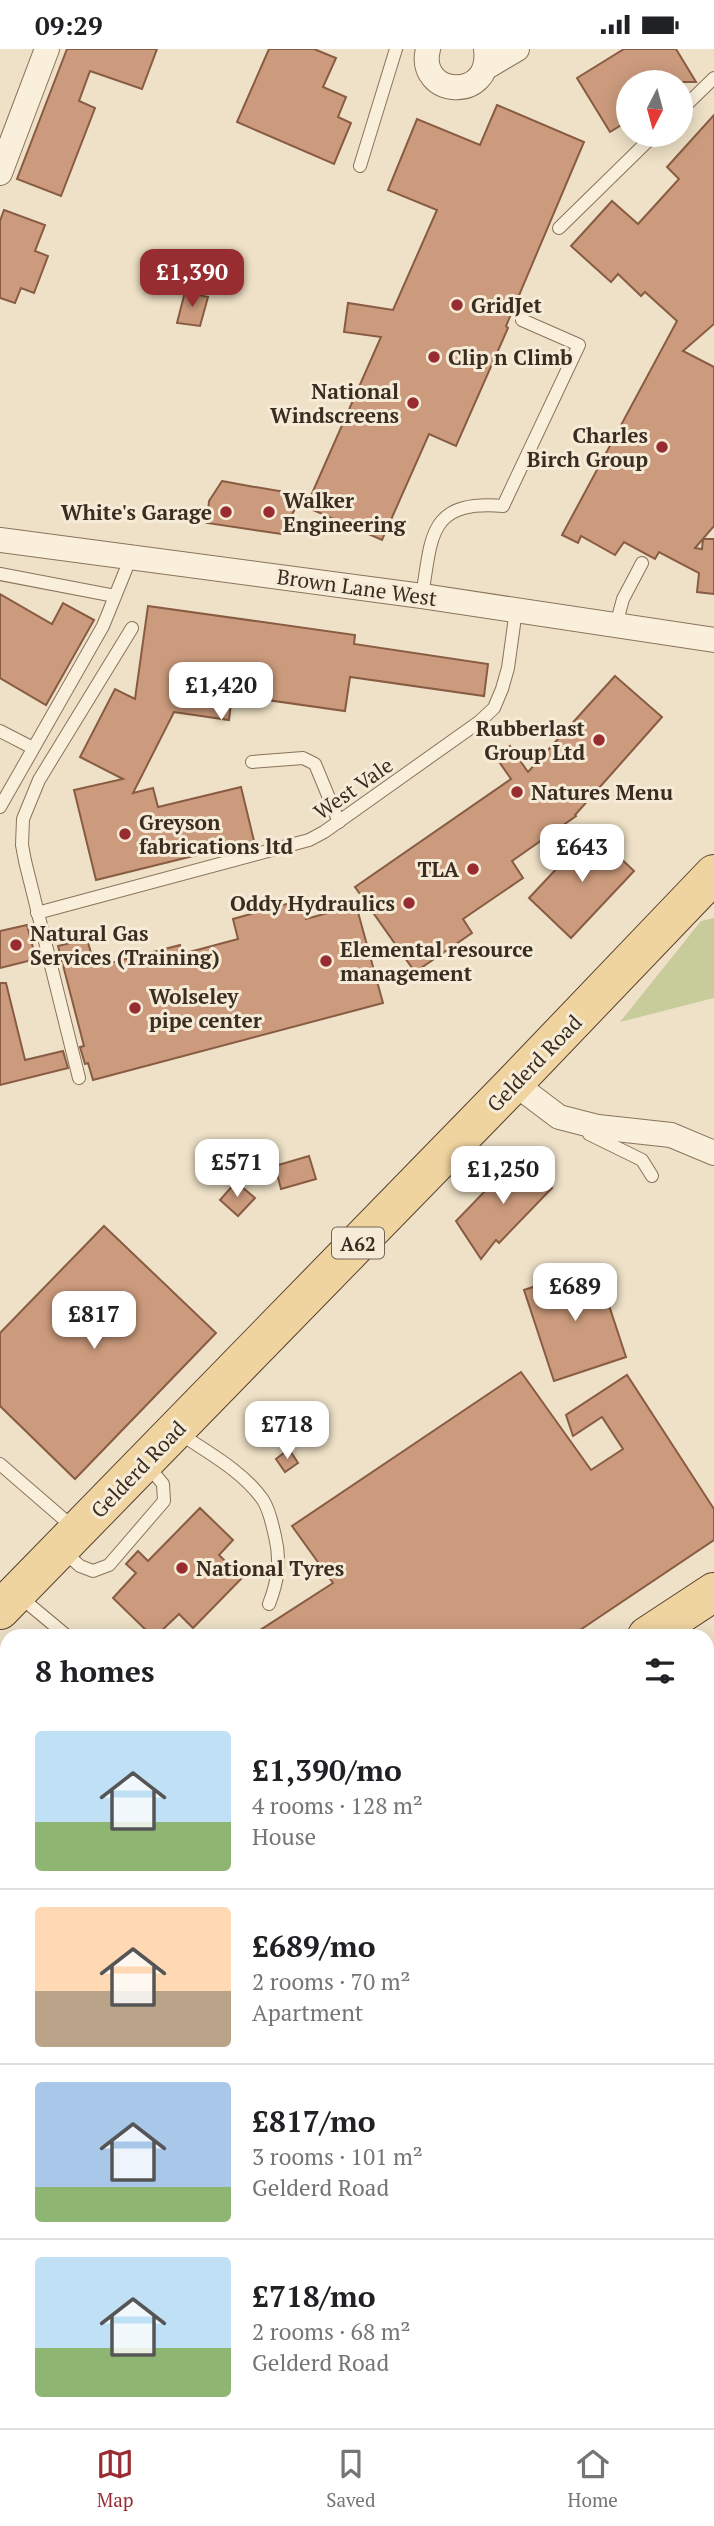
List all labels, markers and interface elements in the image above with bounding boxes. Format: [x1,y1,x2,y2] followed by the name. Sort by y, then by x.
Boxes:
[35,8,103,42] text: 09:29
[616,70,693,147] north arrow
[616,70,693,147] map controls
[135,250,249,309] pin: £1,390
[156,256,228,287] text: £1,390
[471,291,542,319] place label: GridJet
[449,297,465,313] marker: GridJet
[448,343,573,371] place label: Clip n Climb
[426,349,442,365] marker: Clip n Climb
[270,377,399,429] place label: National Windscreens
[405,395,421,411] marker: National Windscreens
[527,421,648,473] place label: Charles Birch Group
[654,439,670,455] marker: Charles Birch Group
[283,486,407,538] place label: Walker Engineering
[61,498,212,526] place label: White's Garage
[218,504,234,520] marker: White's Garage
[261,504,277,520] marker: Walker Engineering
[275,562,439,612] street label: Brown Lane West
[164,663,278,722] pin: £1,420
[185,669,257,700] text: £1,420
[476,714,586,766] place label: Rubberlast Group Ltd
[591,732,607,748] marker: Rubberlast Group Ltd
[308,751,398,825] street label: West Vale
[531,778,673,806] place label: Natures Menu
[509,784,525,800] marker: Natures Menu
[139,808,294,860] place label: Greyson fabrications ltd
[541,825,623,884] pin: £643
[117,826,133,842] marker: Greyson fabrications ltd
[556,831,608,862] text: £643
[417,855,460,883] place label: TLA
[465,861,481,877] marker: TLA
[230,889,395,917] place label: Oddy Hydraulics
[401,895,417,911] marker: Oddy Hydraulics
[30,919,220,971] place label: Natural Gas Services (Training)
[340,935,533,987] place label: Elemental resource management
[8,937,24,953] marker: Natural Gas Services (Training)
[318,953,334,969] marker: Elemental resource management
[149,982,262,1034] place label: Wolseley pipe center
[127,1000,143,1016] marker: Wolseley pipe center
[480,1008,588,1118] street label: Gelderd Road
[196,1139,278,1199] pin: £571
[211,1146,263,1177] text: £571
[446,1147,560,1206] pin: £1,250
[467,1153,539,1184] text: £1,250
[332,1227,384,1259] road number: A62
[534,1263,616,1323] pin: £689
[549,1270,601,1301] text: £689
[53,1291,135,1351] pin: £817
[68,1298,120,1329] text: £817
[246,1401,328,1461] pin: £718
[261,1408,313,1439] text: £718
[84,1414,192,1524] street label: Gelderd Road
[196,1554,344,1582] place label: National Tyres
[174,1560,190,1576] marker: National Tyres
[35,1651,154,1691] text: 8 homes
[641,1652,679,1690] icon: filters
[252,1750,402,1790] text: £1,390/mo
[91,1759,175,1843] icon: home
[252,1790,423,1821] text: 4 rooms · 128 m²
[252,1821,316,1852] text: House
[252,1926,376,1966] text: £689/mo
[91,1935,175,2019] icon: home
[252,1966,411,1997] text: 2 rooms · 70 m²
[252,1997,363,2028] text: Apartment
[252,2101,376,2141] text: £817/mo
[91,2110,175,2194] icon: home
[252,2141,423,2172] text: 3 rooms · 101 m²
[252,2172,389,2203] text: Gelderd Road
[252,2276,376,2316] text: £718/mo
[91,2285,175,2369] icon: home
[252,2316,411,2347] text: 2 rooms · 68 m²
[252,2347,389,2378] text: Gelderd Road
[96,2445,134,2512] tab: Map
[326,2445,375,2512] tab: Saved
[568,2445,618,2512] tab: Home

